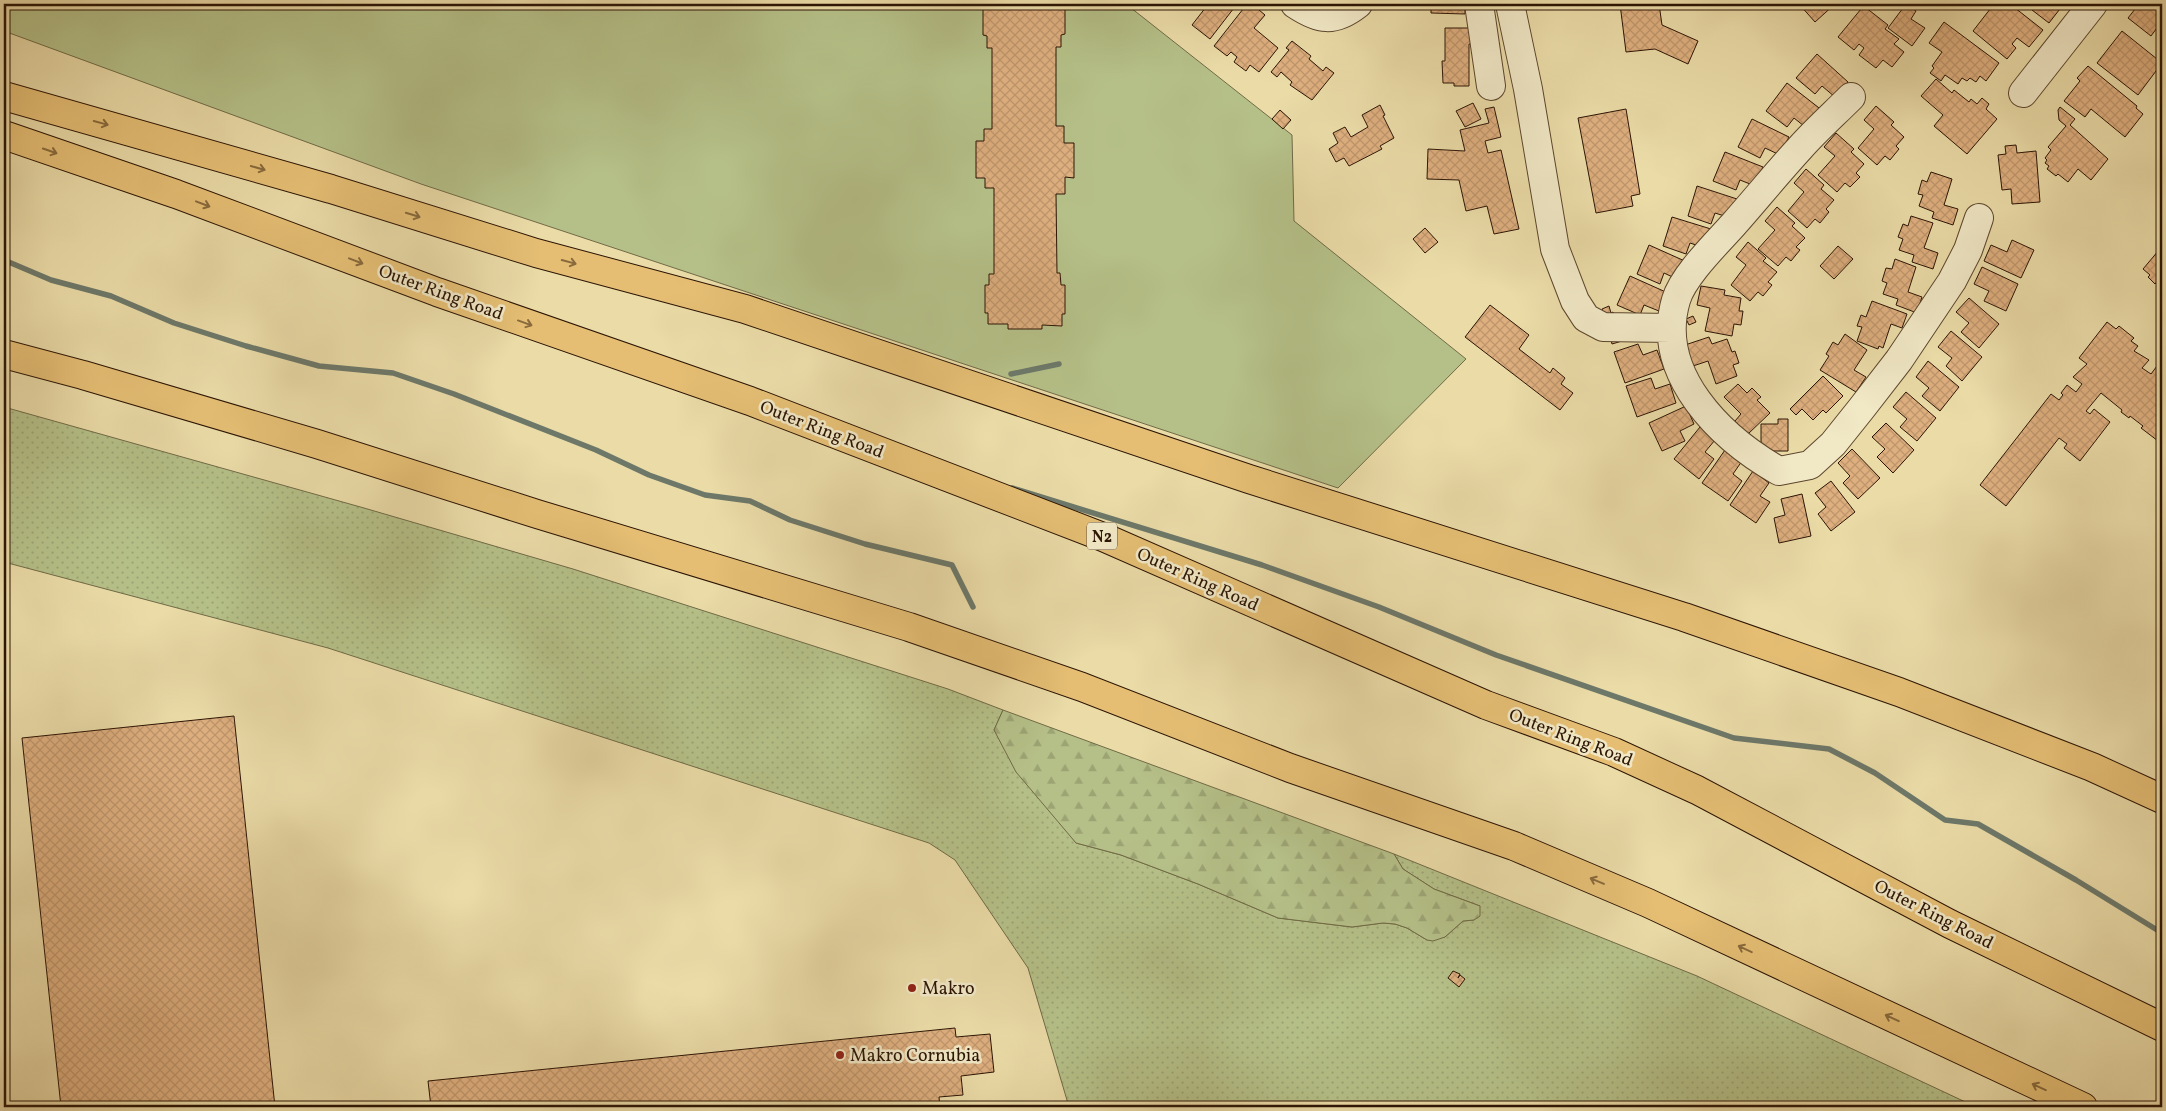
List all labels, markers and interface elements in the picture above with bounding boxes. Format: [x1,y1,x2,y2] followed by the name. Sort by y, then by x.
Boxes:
[93,118,109,128] one-way arrow
[42,147,57,156] one-way arrow
[249,163,265,173] one-way arrow
[195,200,211,209] one-way arrow
[405,210,421,220] one-way arrow
[347,257,363,266] one-way arrow
[560,258,576,267] one-way arrow
[375,259,506,328] street label: Outer Ring Road
[517,319,532,328] one-way arrow
[756,395,887,466] street label: Outer Ring Road
[1087,522,1117,550] road number: N2
[1132,542,1262,618] street label: Outer Ring Road
[1505,703,1636,774] street label: Outer Ring Road
[1869,874,1997,956] street label: Outer Ring Road
[1590,876,1605,886] one-way arrow
[1738,943,1753,953] one-way arrow
[922,977,975,1002] place label: Makro
[906,982,918,994] marker: Makro
[1885,1013,1900,1022] one-way arrow
[850,1044,980,1069] place label: Makro Cornubia
[834,1049,846,1061] marker: Makro Cornubia
[2032,1081,2047,1091] one-way arrow

